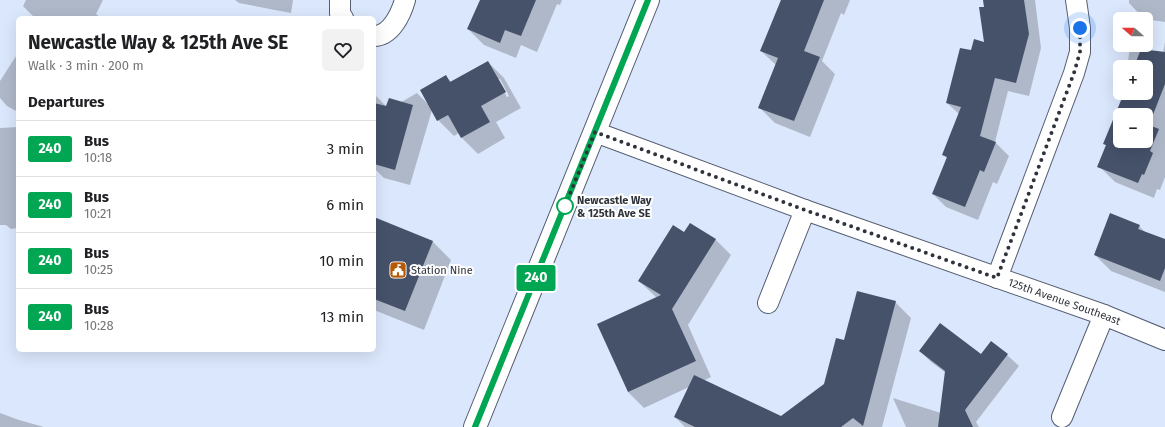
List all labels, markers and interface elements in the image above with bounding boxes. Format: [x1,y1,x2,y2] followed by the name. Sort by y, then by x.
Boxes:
[1113,12,1153,52] north arrow
[1113,12,1153,148] map controls
[1070,18,1090,38] your location
[322,29,364,71] button: heart
[28,31,288,54] text: Newcastle Way & 125th Ave SE
[28,58,144,73] text: Walk · 3 min · 200 m
[1113,60,1153,100] button: +
[28,93,105,111] text: Departures
[1113,108,1153,148] button: −
[84,132,109,150] text: Bus
[39,140,61,157] text: 240
[327,140,364,158] text: 3 min
[84,150,112,165] text: 10:18
[84,188,109,206] text: Bus
[577,194,652,220] place label: Newcastle Way & 125th Ave SE
[39,196,61,213] text: 240
[326,196,364,214] text: 6 min
[556,197,574,215] marker: Newcastle Way & 125th Ave SE
[84,206,112,221] text: 10:21
[84,244,109,262] text: Bus
[39,252,61,269] text: 240
[319,252,364,270] text: 10 min
[388,260,408,280] public building icon: Station Nine
[84,262,113,277] text: 10:25
[411,264,473,277] place label: Station Nine
[513,265,559,291] line badge: 240
[525,269,547,286] text: 240
[1006,275,1123,328] street label: 125th Avenue Southeast
[84,300,109,318] text: Bus
[39,308,61,325] text: 240
[320,308,364,326] text: 13 min
[84,318,114,333] text: 10:28

